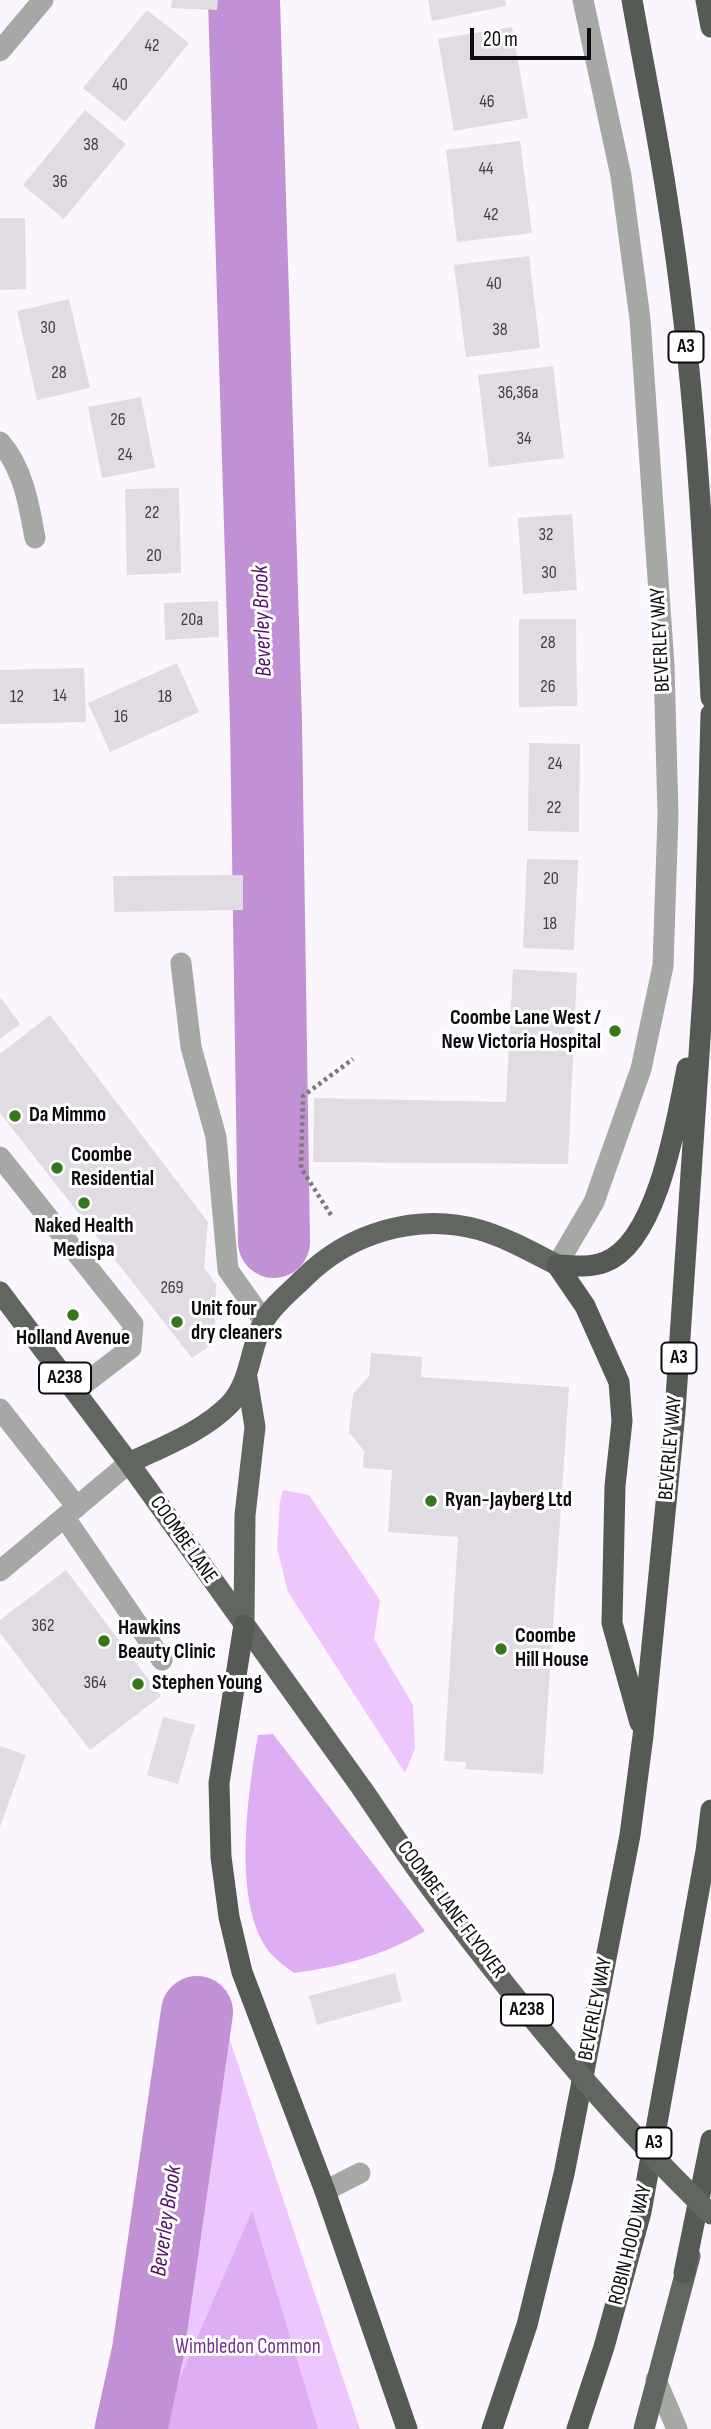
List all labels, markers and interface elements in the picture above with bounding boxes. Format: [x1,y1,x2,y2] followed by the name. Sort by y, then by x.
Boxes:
[473,14,594,58] scale bar
[483,27,518,52] text: 20 m
[144,35,160,57] house number: 42
[112,74,128,96] house number: 40
[479,91,495,113] house number: 46
[83,134,99,156] house number: 38
[478,158,494,180] house number: 44
[52,171,68,193] house number: 36
[483,204,499,226] house number: 42
[486,273,502,295] house number: 40
[40,317,56,339] house number: 30
[492,319,508,341] house number: 38
[668,332,704,362] road number: A3
[51,362,67,384] house number: 28
[498,382,538,404] house number: 36,36a
[110,409,126,431] house number: 26
[516,428,532,450] house number: 34
[118,444,132,466] house number: 24
[145,502,159,524] house number: 22
[539,524,553,546] house number: 32
[146,545,162,567] house number: 20
[541,562,557,584] house number: 30
[247,565,279,677] water label: Beverley Brook
[646,587,676,693] street label: BEVERLEY WAY
[181,609,203,631] house number: 20a
[540,632,556,654] house number: 28
[540,676,556,698] house number: 26
[53,685,67,707] house number: 14
[10,686,24,708] house number: 12
[158,686,172,708] house number: 18
[114,706,128,728] house number: 16
[548,753,562,775] house number: 24
[547,797,561,819] house number: 22
[543,868,559,890] house number: 20
[543,913,557,935] house number: 18
[441,1006,601,1056] place label: Coombe Lane West / New Victoria Hospital
[607,1023,623,1039] marker: Coombe Lane West / New Victoria Hospital
[29,1103,106,1129] place label: Da Mimmo
[7,1108,23,1124] marker: Da Mimmo
[71,1143,154,1193] place label: Coombe Residential
[49,1160,65,1176] marker: Coombe Residential
[76,1195,92,1211] marker: Naked Health Medispa
[35,1214,133,1264] place label: Naked Health Medispa
[160,1277,184,1299] house number: 269
[191,1297,282,1347] place label: Unit four dry cleaners
[65,1307,81,1323] marker: Holland Avenue
[169,1314,185,1330] marker: Unit four dry cleaners
[16,1326,130,1352] place label: Holland Avenue
[662,1342,696,1374] road number: A3
[39,1362,91,1394] road number: A238
[654,1395,688,1501] street label: BEVERLEY WAY
[445,1488,572,1514] place label: Ryan-Jayberg Ltd
[144,1491,222,1589] street label: COOMBE LANE
[423,1493,439,1509] marker: Ryan-Jayberg Ltd
[32,1615,54,1637] house number: 362
[118,1616,216,1666] place label: Hawkins Beauty Clinic
[515,1624,589,1674] place label: Coombe Hill House
[96,1633,112,1649] marker: Hawkins Beauty Clinic
[493,1641,509,1657] marker: Coombe Hill House
[152,1671,262,1697] place label: Stephen Young
[83,1672,107,1694] house number: 364
[130,1676,146,1692] marker: Stephen Young
[391,1836,511,1984] street label: COOMBE LANE FLYOVER
[574,1955,618,2063] street label: BEVERLEY WAY
[501,1994,553,2026] road number: A238
[636,2128,672,2158] road number: A3
[146,2164,188,2278] water label: Beverley Brook
[604,2182,658,2308] street label: ROBIN HOOD WAY
[175,2335,321,2361] park label: Wimbledon Common

